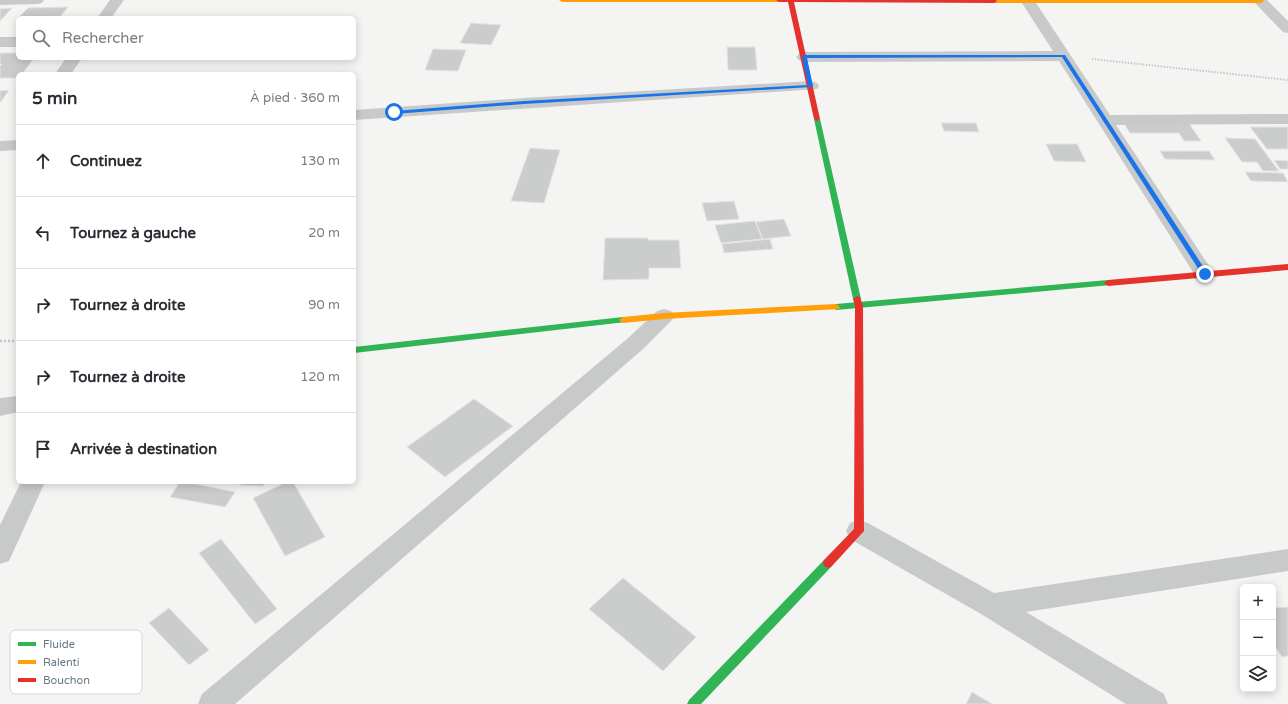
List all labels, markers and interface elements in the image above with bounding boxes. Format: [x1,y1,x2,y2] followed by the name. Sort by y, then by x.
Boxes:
[16,16,356,60] search box
[30,27,52,49] icon: search
[62,29,144,47] text: Rechercher
[32,88,77,109] text: 5 min
[250,90,340,106] text: À pied · 360 m
[385,103,403,121] route start
[32,150,54,172] icon: ahead
[70,152,142,170] text: Continuez
[300,153,340,169] text: 130 m
[32,222,54,244] icon: left
[70,224,196,242] text: Tournez à gauche
[308,225,340,241] text: 20 m
[1196,265,1214,283] route end
[32,294,54,316] icon: right
[70,296,185,314] text: Tournez à droite
[308,297,340,313] text: 90 m
[32,366,54,388] icon: right
[70,368,185,386] text: Tournez à droite
[300,369,340,385] text: 120 m
[32,438,54,460] icon: arrive
[70,440,217,458] text: Arrivée à destination
[1240,584,1276,692] map controls
[1240,584,1276,620] button: +
[1240,620,1276,656] button: −
[10,630,142,694] legend
[43,638,75,651] text: Fluide
[43,656,80,669] text: Ralenti
[1240,656,1276,692] button: layers
[43,674,90,687] text: Bouchon

